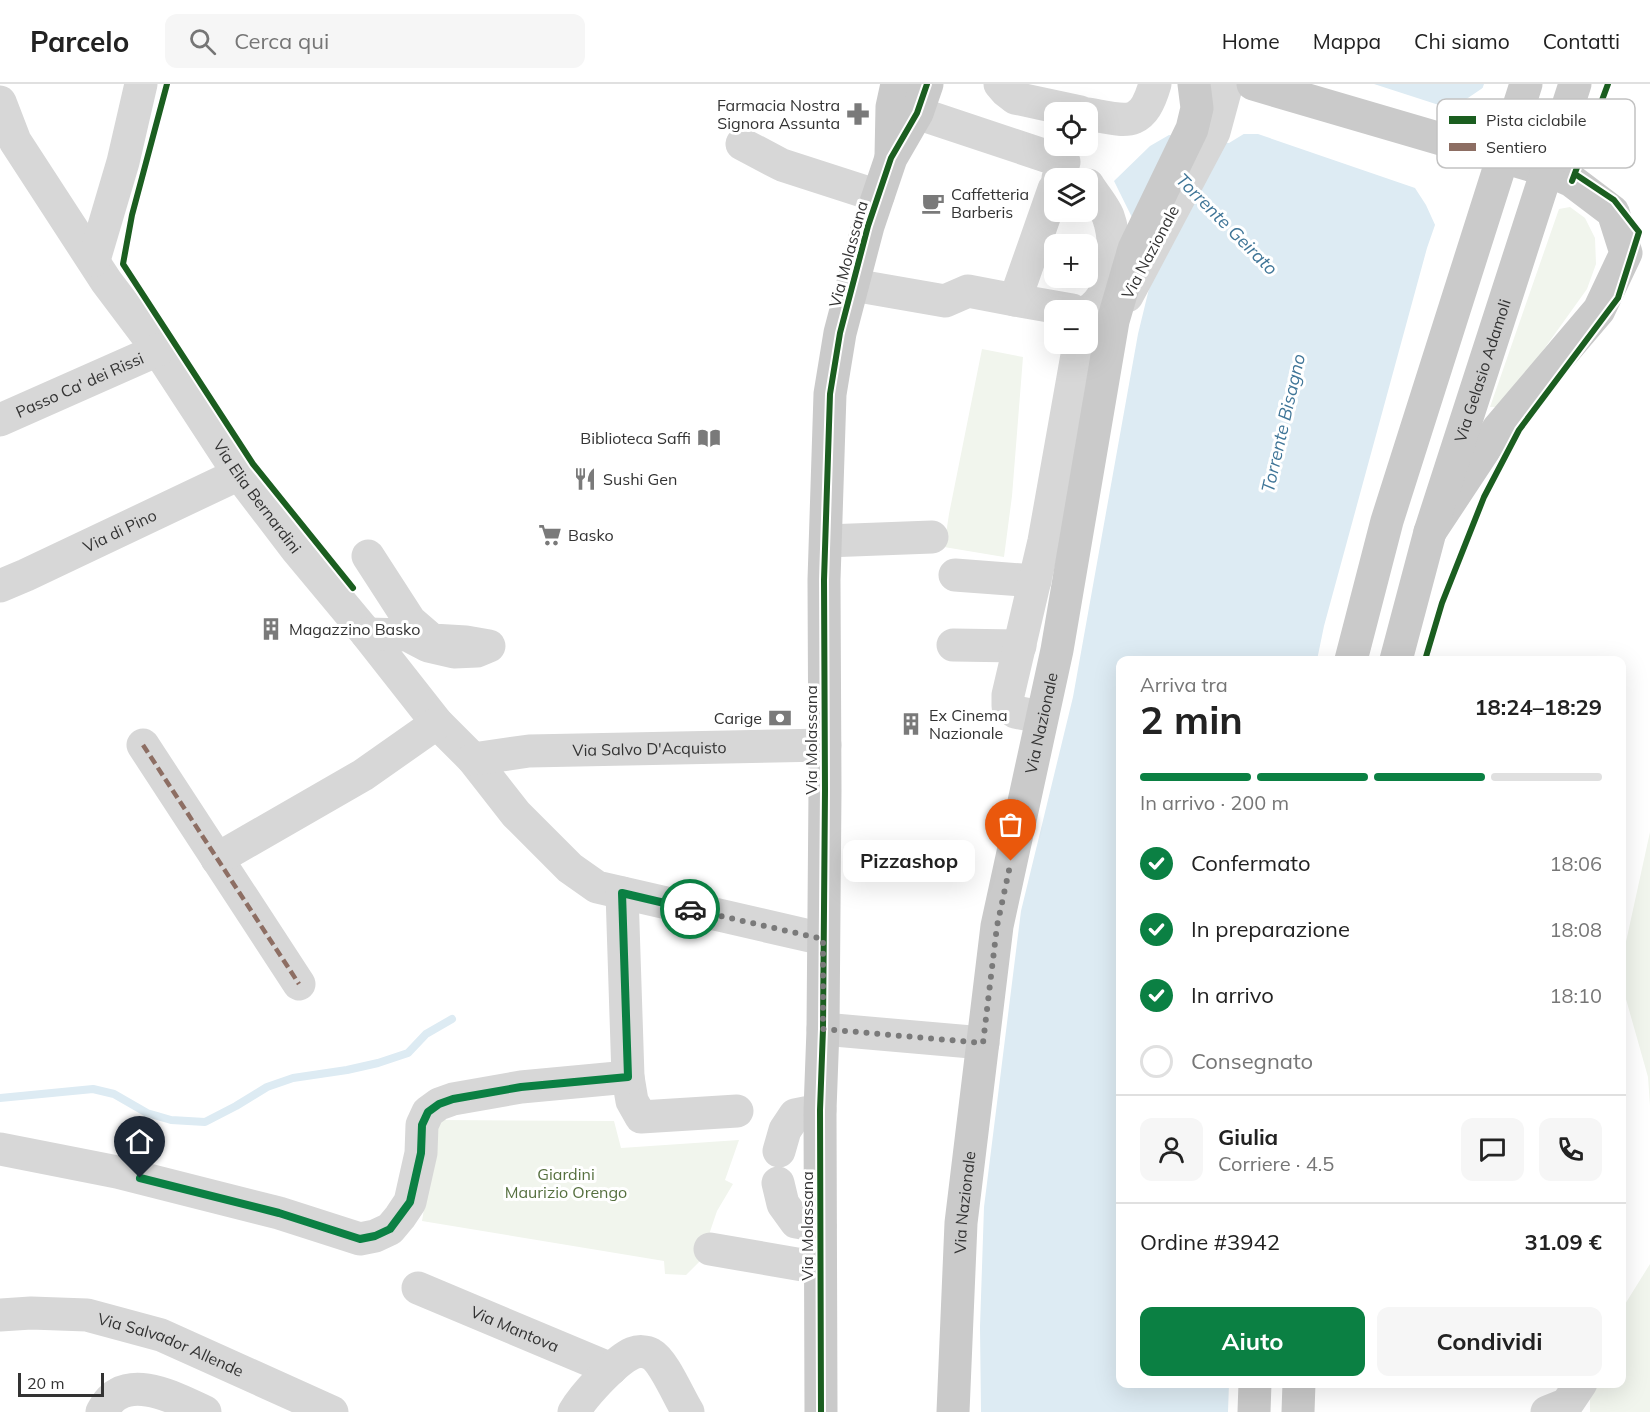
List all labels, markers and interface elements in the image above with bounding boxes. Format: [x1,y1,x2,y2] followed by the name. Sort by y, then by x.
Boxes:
[165,14,585,68] search box
[30,24,129,59] text: Parcelo
[186,25,219,58] icon: search
[234,27,329,55] text: Cerca qui
[1222,28,1280,54] text: Home
[1313,28,1381,54] text: Mappa
[1414,28,1510,54] text: Chi siamo
[1543,28,1620,54] text: Contatti
[717,95,840,133] place label: Farmacia Nostra Signora Assunta
[1437,99,1635,168] legend
[845,101,871,127] pharmacy icon: Farmacia Nostra Signora Assunta
[1044,102,1098,354] map controls
[1044,102,1098,156] button: locate
[1486,110,1586,130] text: Pista ciclabile
[1486,137,1547,157] text: Sentiero
[1044,168,1098,222] button: layers
[1171,168,1283,280] water label: Torrente Geirato
[951,184,1029,222] place label: Caffetteria Barberis
[920,190,946,216] cafe icon: Caffetteria Barberis
[824,199,872,309] street label: Via Molassana
[1117,202,1183,302] street label: Via Nazionale
[1044,234,1098,288] button: +
[1450,297,1515,445] street label: Via Gelasio Adamoli
[1044,300,1098,354] button: −
[13,348,147,422] street label: Passo Ca' dei Rissi
[1256,351,1310,495] water label: Torrente Bisagno
[696,425,722,451] library icon: Biblioteca Saffi
[580,428,691,448] place label: Biblioteca Saffi
[209,435,306,557] street label: Via Elia Bernardini
[572,466,598,492] restaurant icon: Sushi Gen
[603,469,677,489] place label: Sushi Gen
[80,505,160,557] street label: Via di Pino
[537,522,563,548] supermarket icon: Basko
[568,525,614,545] place label: Basko
[258,616,284,642] building icon: Magazzino Basko
[289,619,420,639] place label: Magazzino Basko
[1020,671,1062,776] street label: Via Nazionale
[1140,672,1228,697] text: Arriva tra
[801,685,821,795] street label: Via Molassana
[1474,693,1602,721] text: 18:24–18:29
[1140,695,1243,744] text: 2 min
[767,705,793,731] bank icon: Carige
[929,705,1008,743] place label: Ex Cinema Nazionale
[714,708,762,728] place label: Carige
[898,711,924,737] building icon: Ex Cinema Nazionale
[572,737,727,760] street label: Via Salvo D'Acquisto
[1140,790,1289,815] text: In arrivo · 200 m
[985,799,1036,861] pin
[994,808,1027,841] icon: bag
[843,840,975,882] callout: Pizzashop
[1140,847,1173,880] icon: check
[860,848,958,873] text: Pizzashop
[1191,849,1310,877] text: Confermato
[1549,851,1602,876] text: 18:06
[660,879,720,939] courier
[674,893,707,926] icon: car
[1140,913,1173,946] icon: check
[1191,915,1350,943] text: In preparazione
[1549,917,1602,942] text: 18:08
[1140,979,1173,1012] icon: check
[1191,981,1274,1009] text: In arrivo
[1549,983,1602,1008] text: 18:10
[1191,1047,1313,1075] text: Consegnato
[114,1116,165,1178] pin
[1140,1118,1203,1181] button: person
[1461,1118,1524,1181] button: chat
[1539,1118,1602,1181] button: phone
[1218,1123,1278,1151] text: Giulia
[123,1125,156,1158] icon: home
[950,1150,980,1254] street label: Via Nazionale
[1218,1151,1334,1176] text: Corriere · 4.5
[505,1164,627,1202] park label: Giardini Maurizio Orengo
[797,1171,817,1281] street label: Via Molassana
[1140,1228,1280,1256] text: Ordine #3942
[1525,1228,1602,1256] text: 31.09 €
[468,1301,562,1356] street label: Via Mantova
[1140,1307,1365,1376] button: Aiuto
[1377,1307,1602,1376] button: Condividi
[96,1308,247,1381] street label: Via Salvador Allende
[18,1370,104,1398] scale bar
[27,1373,64,1393] text: 20 m

